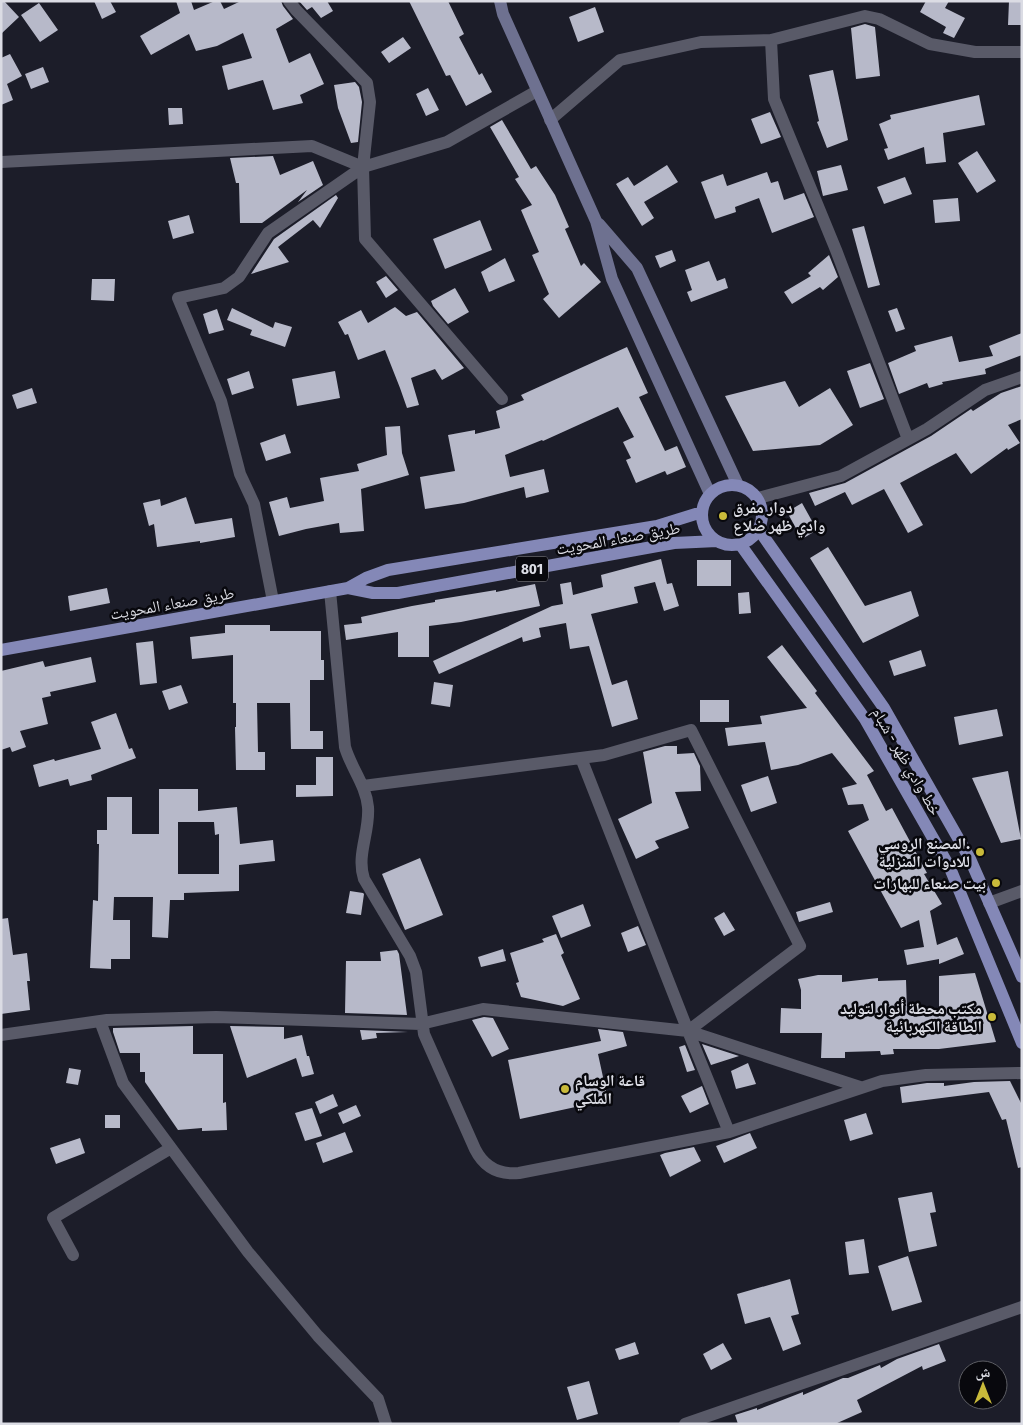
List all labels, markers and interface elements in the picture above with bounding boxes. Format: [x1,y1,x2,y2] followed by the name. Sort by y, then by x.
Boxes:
[733,498,826,538] place label: دوار مفرق وادي ظهر ضلاع
[717,510,729,522] marker: دوار مفرق وادي ظهر ضلاع
[555,518,682,560] street label: طريق صنعاء المحويت
[516,556,548,582] road number: 801
[109,583,236,625] street label: طريق صنعاء المحويت
[865,704,945,820] street label: خط وادي ظهر - شبام
[878,834,970,871] place label: المصنع الروسي. للادوات المنزلية
[974,846,986,858] marker: المصنع الروسي. للادوات المنزلية
[873,874,986,893] place label: بيت صنعاء للبهارات
[990,877,1002,889] marker: بيت صنعاء للبهارات
[840,999,982,1036] place label: مكتب محطة أنوار لتوليد الطاقة الكهربائية
[986,1011,998,1023] marker: مكتب محطة أنوار لتوليد الطاقة الكهربائية
[575,1071,645,1111] place label: قاعة الوسام الملكي
[559,1083,571,1095] marker: قاعة الوسام الملكي
[958,1360,1008,1410] north arrow
[976,1364,991,1381] text: ش

